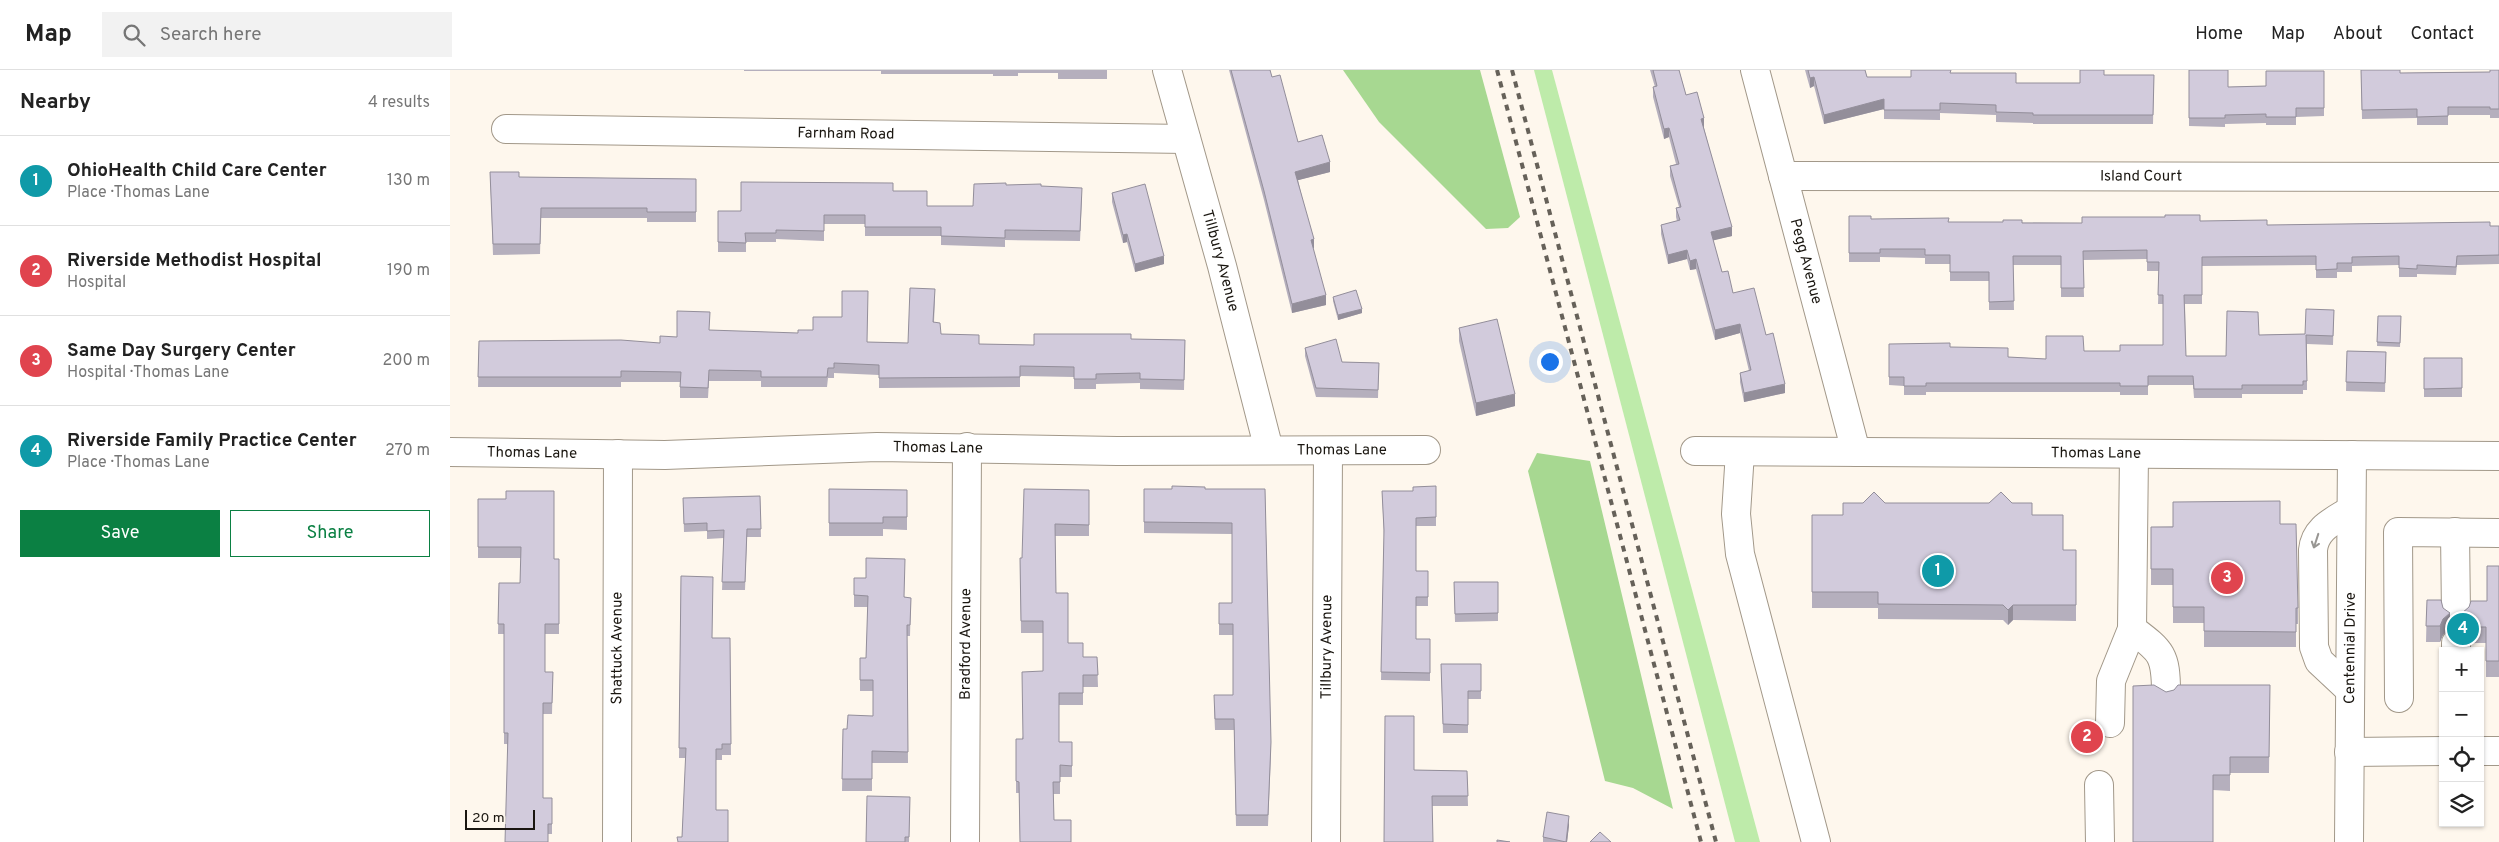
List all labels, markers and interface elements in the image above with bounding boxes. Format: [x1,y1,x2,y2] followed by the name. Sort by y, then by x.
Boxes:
[102,12,452,57] search box
[25,20,72,50] text: Map
[120,21,148,49] icon: search
[160,23,261,47] text: Search here
[2195,23,2243,46] text: Home
[2271,23,2305,46] text: Map
[2333,23,2382,46] text: About
[2410,23,2474,46] text: Contact
[20,89,91,116] text: Nearby
[368,93,430,113] text: 4 results
[797,124,895,144] street label: Farnham Road
[67,159,327,183] text: OhioHealth Child Care Center
[2100,167,2182,186] street label: Island Court
[33,171,39,191] text: 1
[387,171,430,191] text: 130 m
[67,183,210,203] text: Place · Thomas Lane
[1197,208,1243,314] street label: Tillbury Avenue
[1785,217,1826,306] street label: Pegg Avenue
[67,249,322,273] text: Riverside Methodist Hospital
[31,261,41,281] text: 2
[387,261,430,281] text: 190 m
[67,273,126,293] text: Hospital
[67,339,296,363] text: Same Day Surgery Center
[1537,349,1563,375] your location
[31,351,41,371] text: 3
[382,351,430,371] text: 200 m
[67,363,229,383] text: Hospital · Thomas Lane
[67,429,357,453] text: Riverside Family Practice Center
[893,438,983,458] street label: Thomas Lane
[31,441,41,461] text: 4
[385,441,430,461] text: 270 m
[1297,441,1387,460] street label: Thomas Lane
[487,443,577,463] street label: Thomas Lane
[2051,444,2141,463] street label: Thomas Lane
[67,453,210,473] text: Place · Thomas Lane
[20,510,220,557] button: Save
[230,510,430,557] button: Share
[2310,533,2320,549] one-way arrow
[1922,552,1954,590] pin: 1
[2211,559,2243,597] pin: 3
[956,588,976,700] street label: Bradford Avenue
[608,592,627,704] street label: Shattuck Avenue
[2341,592,2360,704] street label: Centennial Drive
[1317,595,1337,699] street label: Tillbury Avenue
[2447,610,2479,648] pin: 4
[2439,647,2484,827] map controls
[2439,647,2484,692] button: +
[2439,692,2484,737] button: −
[2071,718,2103,756] pin: 2
[2439,737,2484,782] button: locate
[2439,782,2484,827] button: layers
[465,807,535,830] scale bar
[472,810,505,827] text: 20 m

